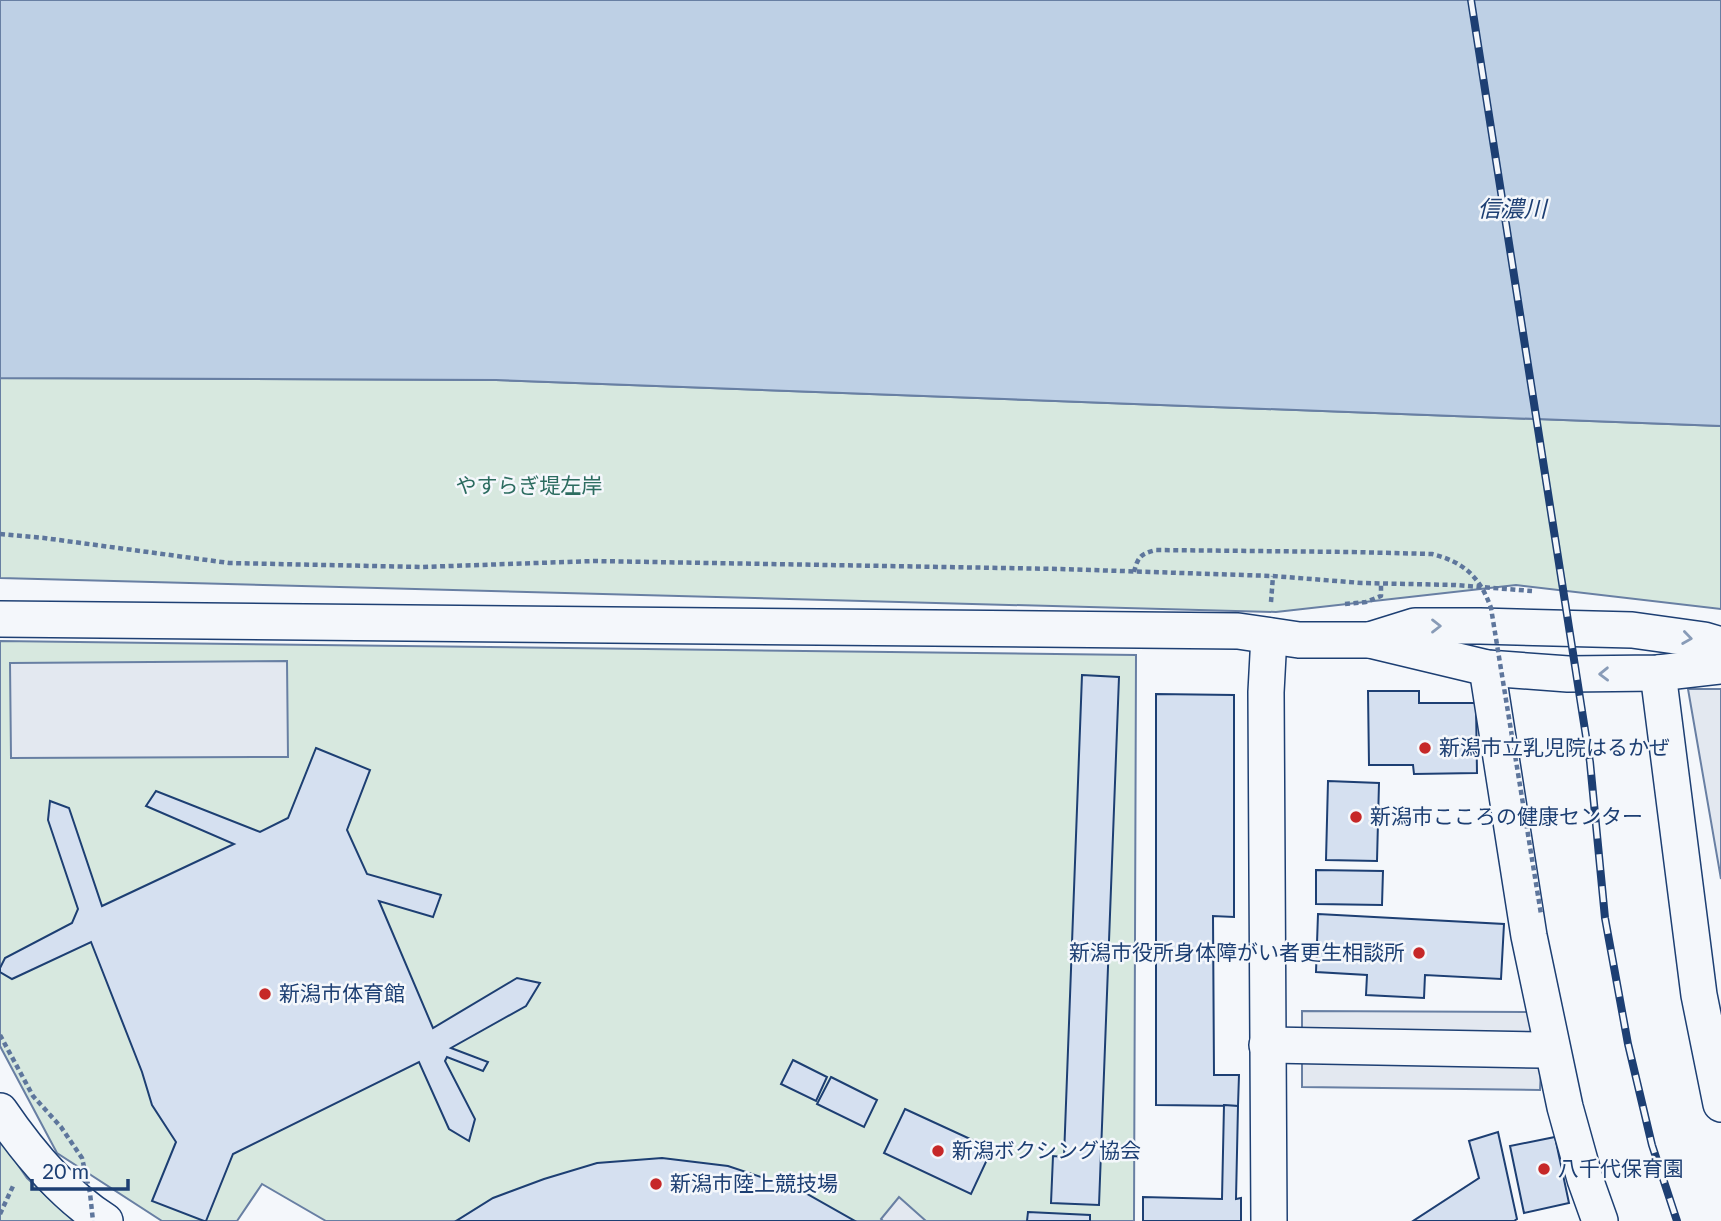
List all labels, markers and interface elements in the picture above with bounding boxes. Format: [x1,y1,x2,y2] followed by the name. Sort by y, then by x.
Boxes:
[1478,194,1550,222] water label: 信濃川
[456,472,603,497] park label: やすらぎ堤左岸
[1431,618,1442,634] one-way arrow
[1681,630,1693,645] one-way arrow
[1598,666,1609,681] one-way arrow
[1439,734,1670,759] place label: 新潟市立乳児院はるかぜ
[1417,740,1433,756] marker: 新潟市立乳児院はるかぜ
[1370,803,1643,828] place label: 新潟市こころの健康センター
[1348,809,1364,825] marker: 新潟市こころの健康センター
[1069,939,1405,964] place label: 新潟市役所身体障がい者更生相談所
[1411,945,1427,961] marker: 新潟市役所身体障がい者更生相談所
[279,980,405,1005] place label: 新潟市体育館
[257,986,273,1002] marker: 新潟市体育館
[952,1137,1141,1162] place label: 新潟ボクシング協会
[930,1143,946,1159] marker: 新潟ボクシング協会
[32,1148,128,1192] scale bar
[1558,1155,1684,1180] place label: 八千代保育園
[42,1158,89,1183] text: 20 m
[1536,1161,1552,1177] marker: 八千代保育園
[670,1170,838,1195] place label: 新潟市陸上競技場
[648,1176,664,1192] marker: 新潟市陸上競技場

